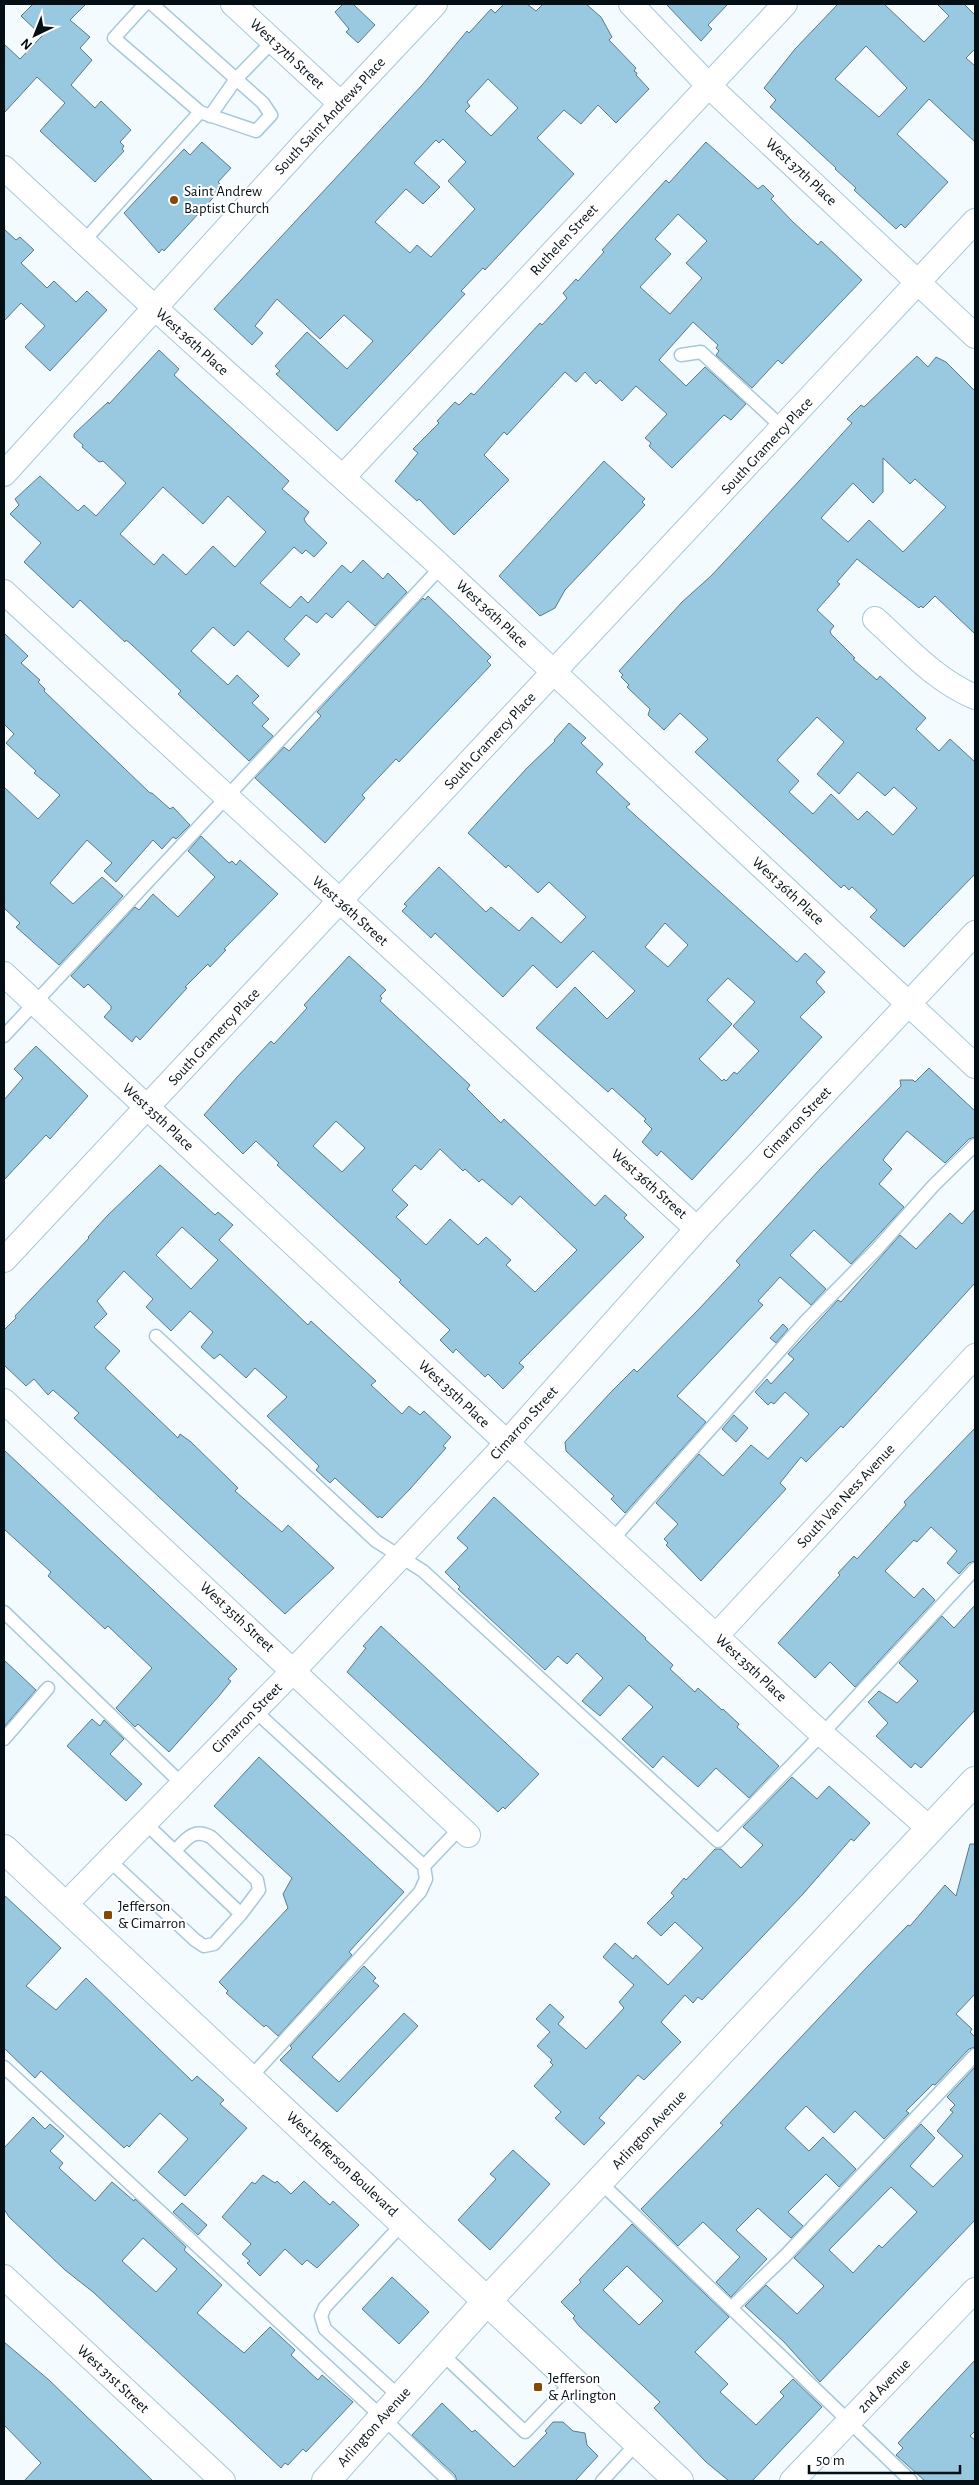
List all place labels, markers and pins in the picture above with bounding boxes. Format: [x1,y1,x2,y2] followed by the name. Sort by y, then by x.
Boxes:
[184,184,269,216] place label: Saint Andrew Baptist Church
[168,194,180,206] marker: Saint Andrew Baptist Church
[118,1899,186,1931] place label: Jefferson & Cimarron
[102,1909,114,1921] marker: Jefferson & Cimarron
[548,2371,616,2403] place label: Jefferson & Arlington
[532,2381,544,2393] marker: Jefferson & Arlington

